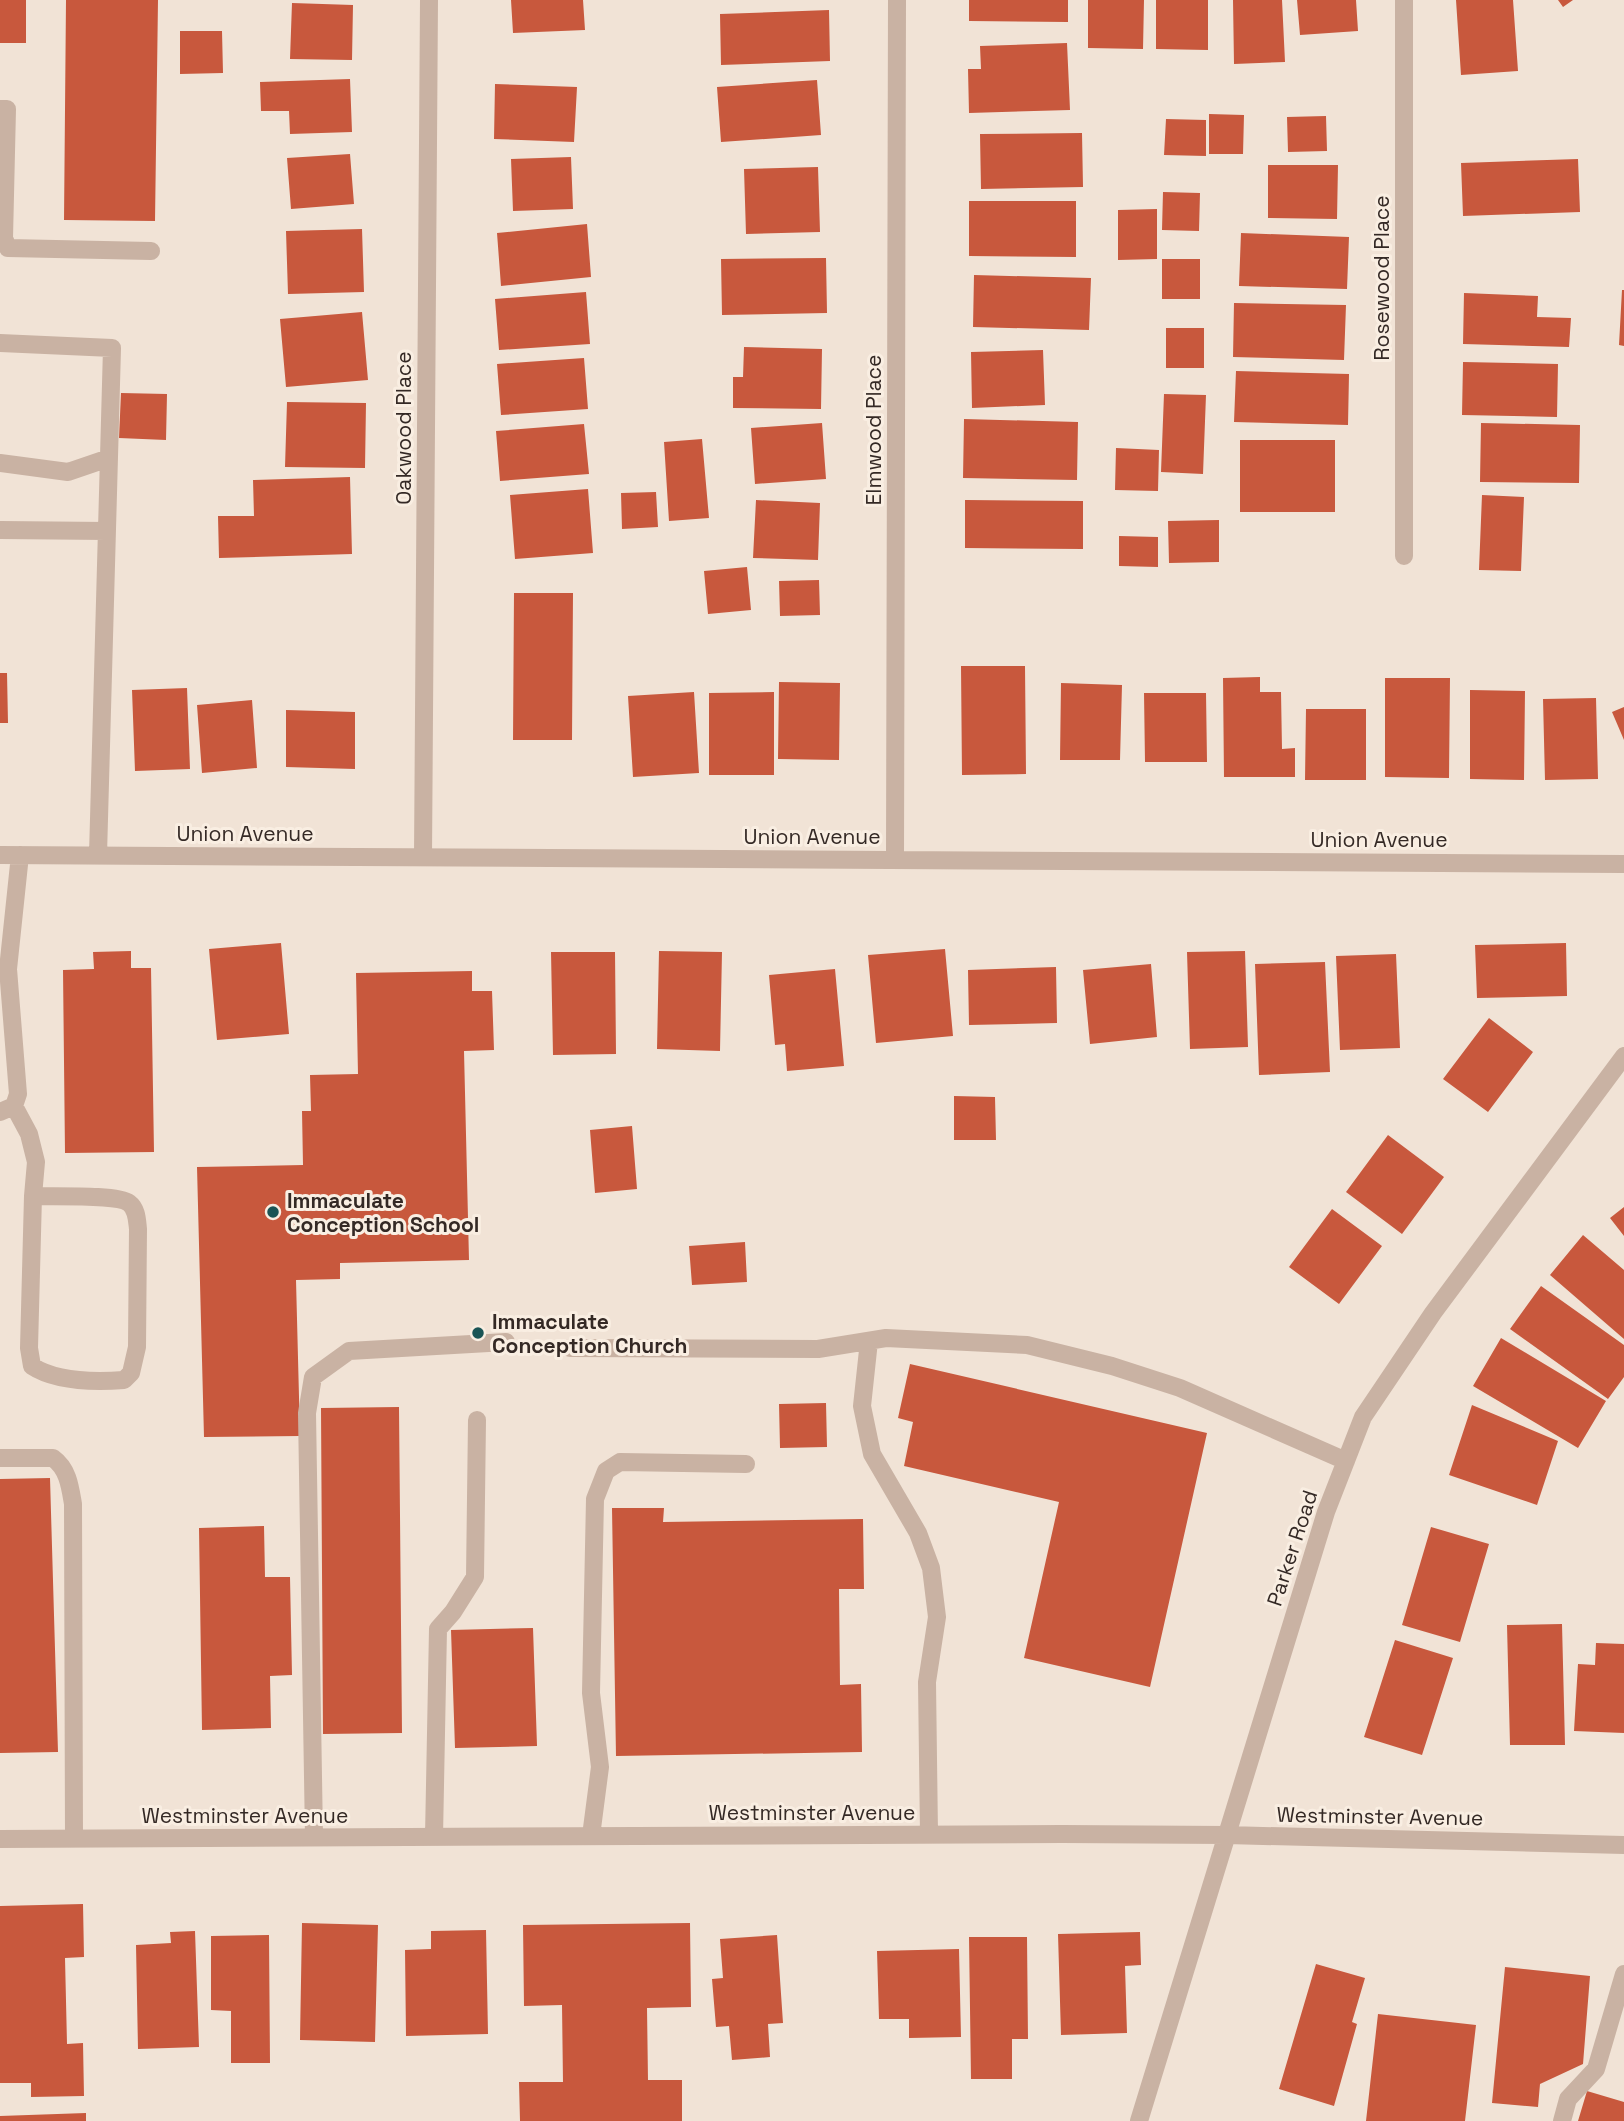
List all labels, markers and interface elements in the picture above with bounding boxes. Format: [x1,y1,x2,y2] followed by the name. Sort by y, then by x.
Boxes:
[1368,195,1395,361] street label: Rosewood Place
[390,351,417,505] street label: Oakwood Place
[860,355,887,505] street label: Elmwood Place
[176,820,314,847] street label: Union Avenue
[743,823,881,850] street label: Union Avenue
[1310,826,1448,853] street label: Union Avenue
[287,1187,479,1238] place label: Immaculate Conception School
[265,1204,281,1220] marker: Immaculate Conception School
[492,1308,688,1359] place label: Immaculate Conception Church
[470,1325,486,1341] marker: Immaculate Conception Church
[1261,1487,1323,1609] street label: Parker Road
[709,1799,915,1826] street label: Westminster Avenue
[1276,1801,1484,1831] street label: Westminster Avenue
[142,1802,348,1829] street label: Westminster Avenue

